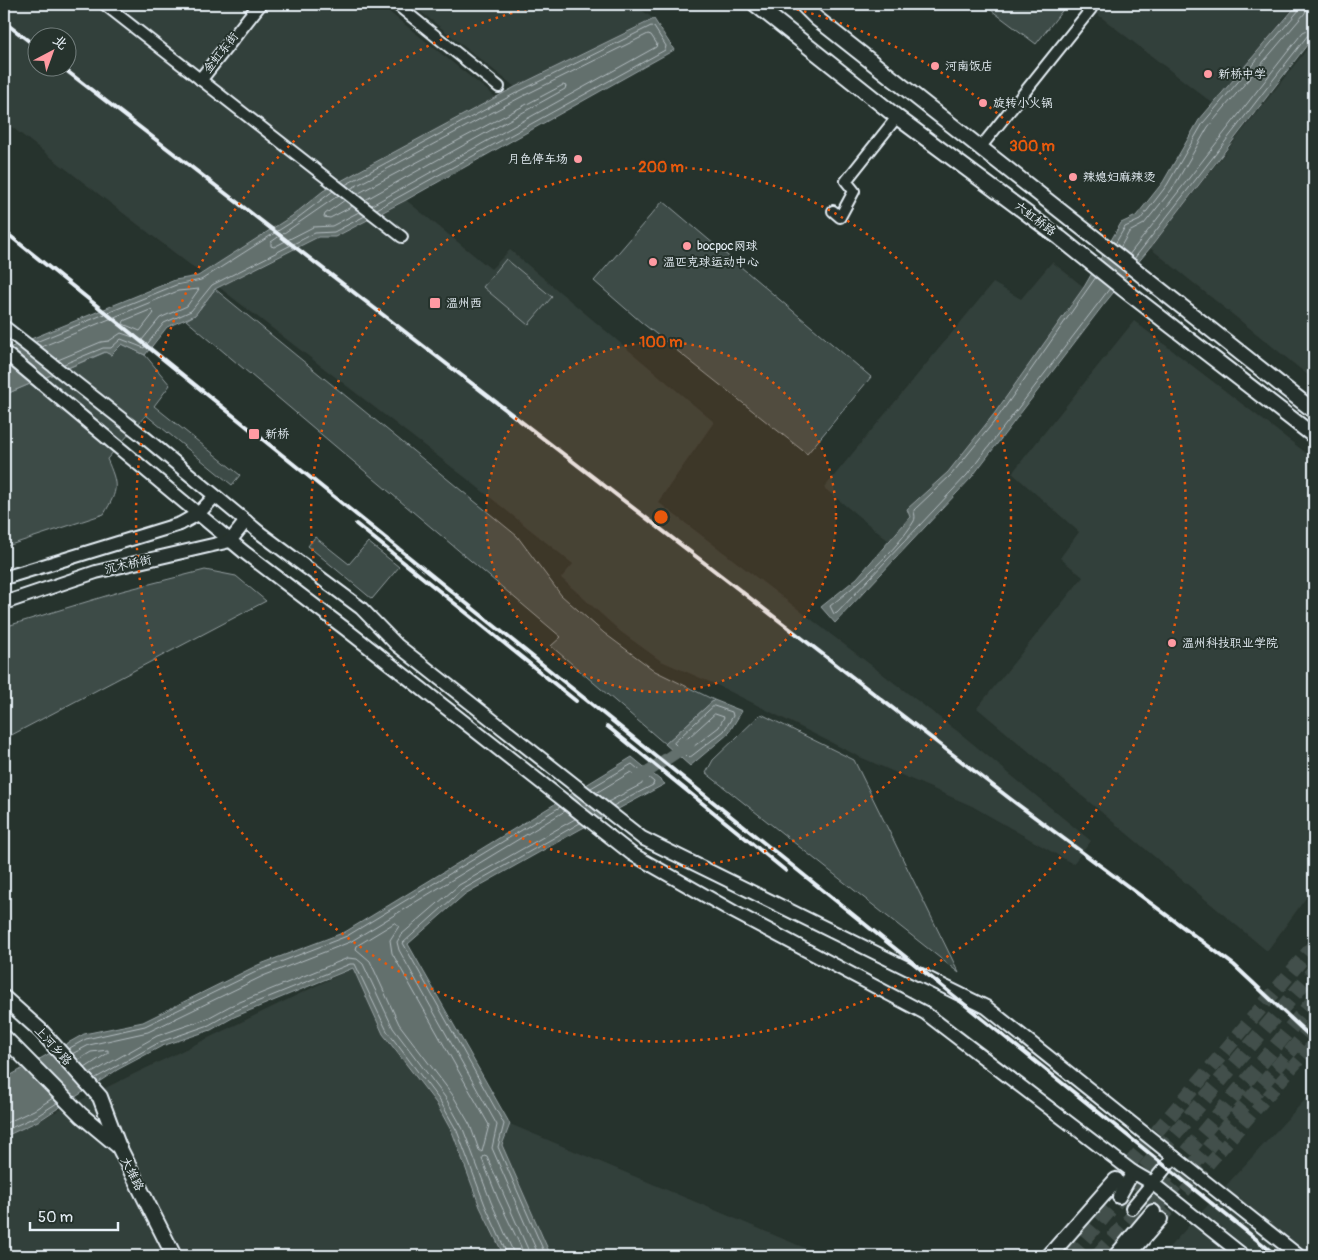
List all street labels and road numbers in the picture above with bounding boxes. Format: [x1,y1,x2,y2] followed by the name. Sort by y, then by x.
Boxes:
[200,29,242,77] street label: 金虹东街
[1011,199,1059,239] street label: 六虹桥路
[103,552,153,578] street label: 沉木桥街
[31,1023,75,1069] street label: 上河乡路
[117,1155,147,1193] street label: 大维路

